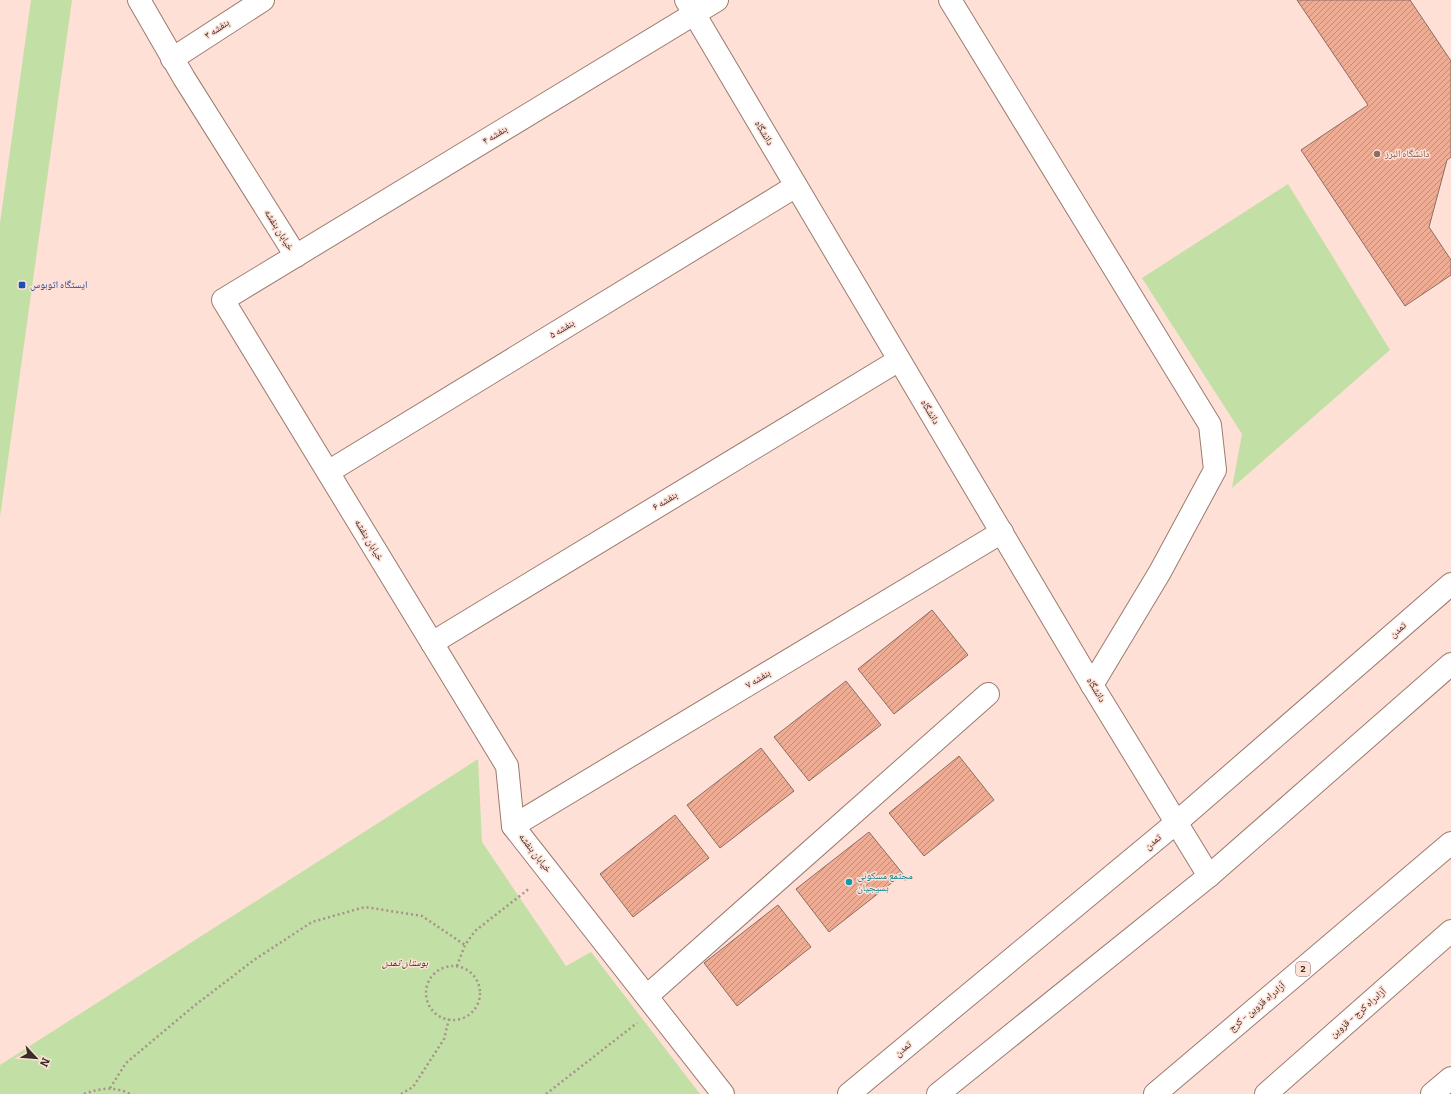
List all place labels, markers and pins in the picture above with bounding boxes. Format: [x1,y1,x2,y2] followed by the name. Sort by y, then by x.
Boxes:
[1384,148,1429,160] place label: دانشگاه البرز
[1372,149,1382,159] marker: دانشگاه البرز
[30,279,87,291] place label: ایستگاه اتوبوس
[17,280,27,290] marker: ایستگاه اتوبوس
[857,870,913,894] place label: مجتمع مسکونی بسیجیان
[844,877,854,887] marker: مجتمع مسکونی بسیجیان

